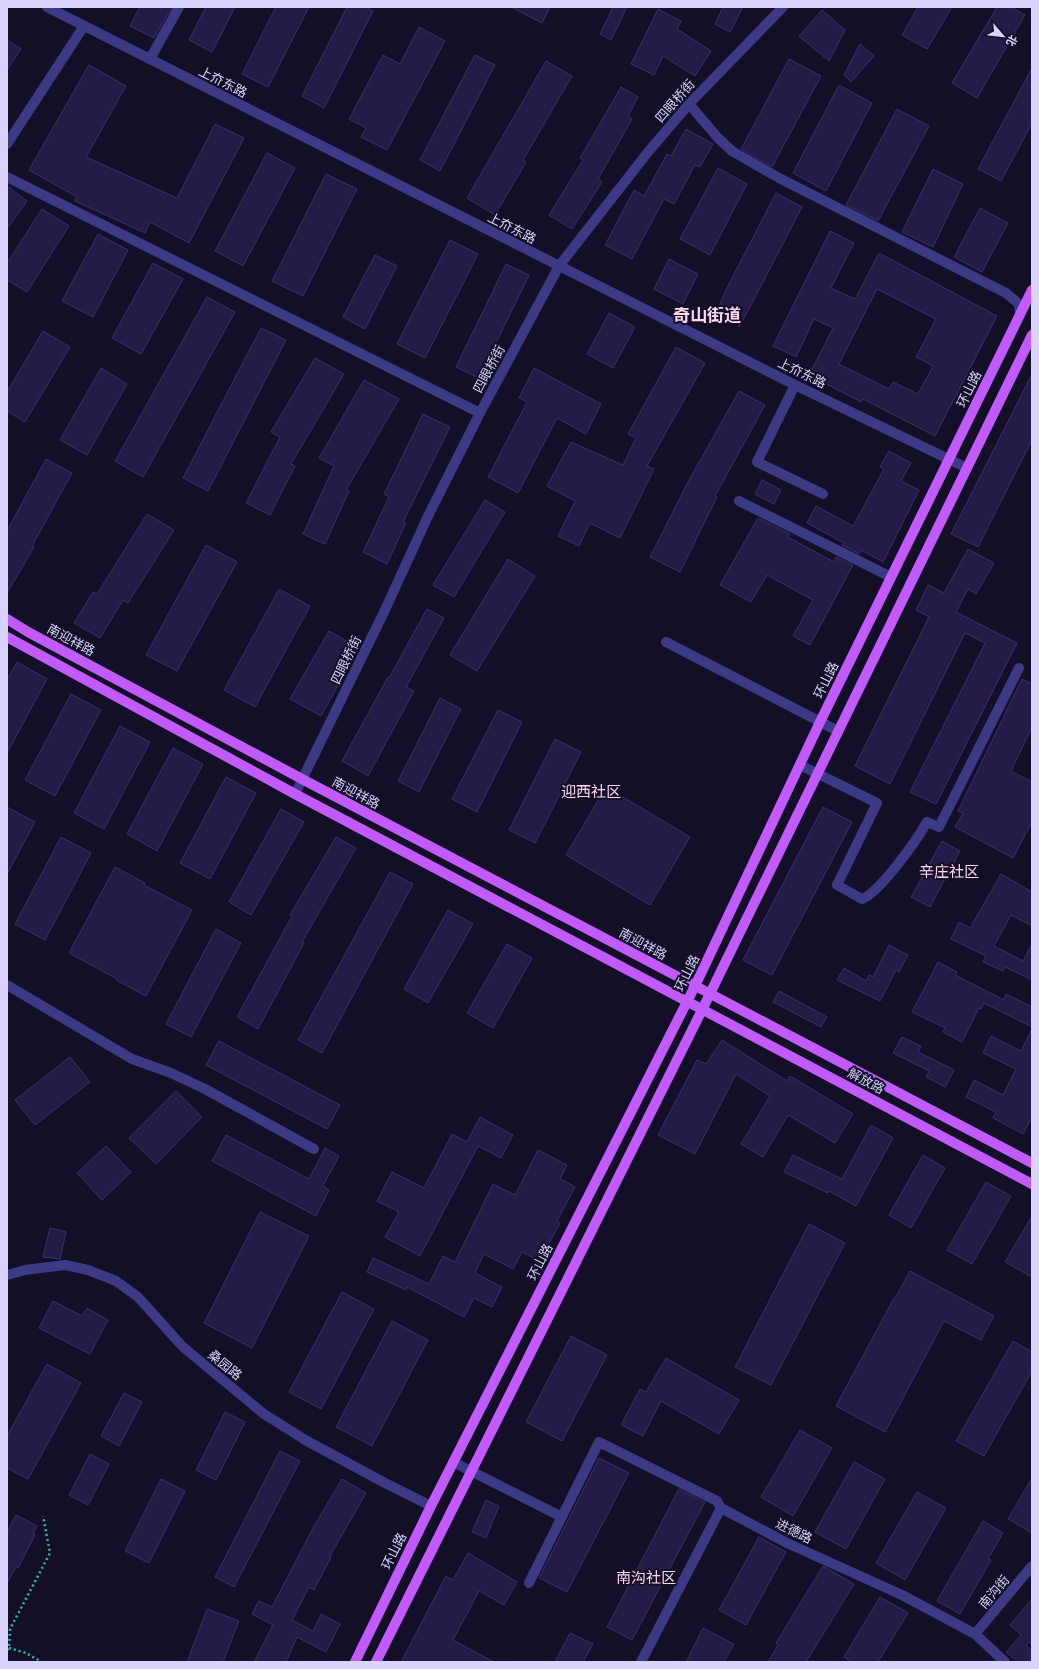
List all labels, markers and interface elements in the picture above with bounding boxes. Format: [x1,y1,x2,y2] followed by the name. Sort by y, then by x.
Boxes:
[983,16,1023,56] north arrow
[1003,33,1020,48] text: 北
[196,64,250,100] street label: 上夼东路
[652,76,698,126] street label: 四眼桥街
[485,210,539,246] street label: 上夼东路
[673,305,741,326] district label: 奇山街道
[470,343,508,395] street label: 四眼桥街
[775,355,829,391] street label: 上夼东路
[954,368,984,410] street label: 环山路
[45,621,97,659] street label: 南迎祥路
[328,633,364,687] street label: 四眼桥街
[811,659,841,701] street label: 环山路
[330,774,382,812] street label: 南迎祥路
[561,783,621,801] district label: 迎西社区
[919,863,979,881] district label: 辛庄社区
[617,925,669,963] street label: 南迎祥路
[672,952,702,994] street label: 环山路
[845,1065,887,1097] street label: 解放路
[524,1241,556,1283] street label: 环山路
[205,1347,245,1383] street label: 桑园路
[773,1516,815,1546] street label: 进德路
[379,1530,409,1572] street label: 环山路
[616,1569,676,1587] district label: 南沟社区
[976,1572,1012,1612] street label: 南沟街

